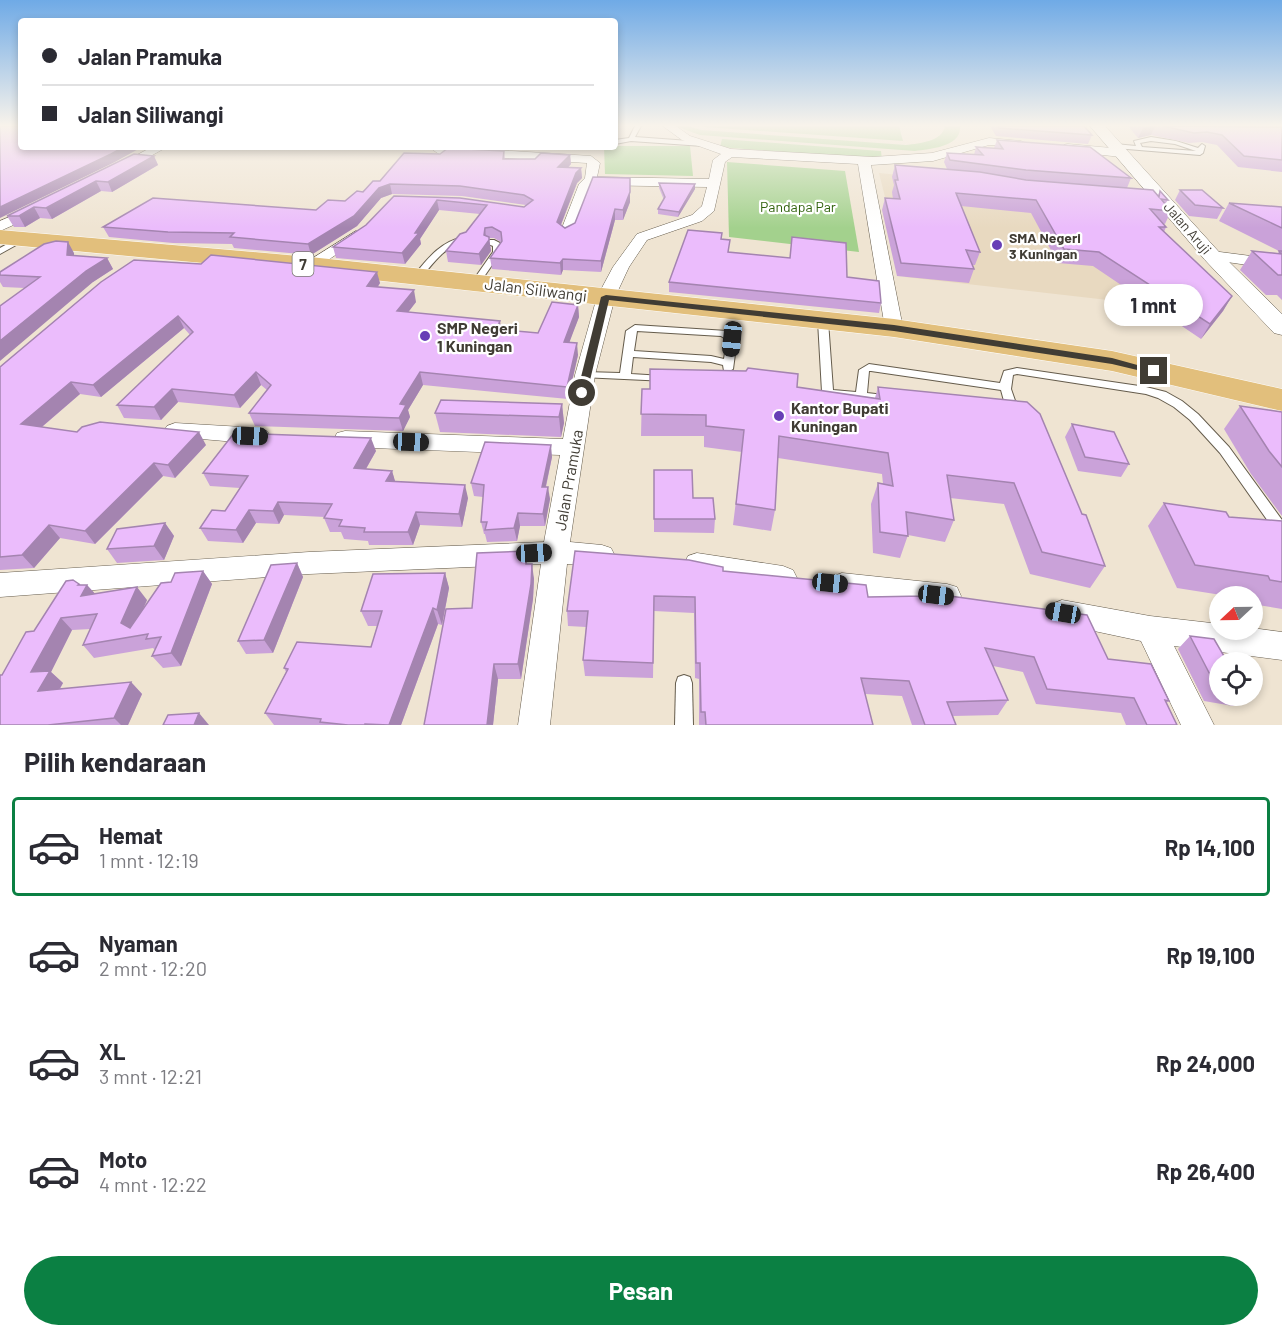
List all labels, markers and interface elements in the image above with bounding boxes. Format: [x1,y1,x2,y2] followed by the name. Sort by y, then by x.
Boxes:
[78,43,222,69] text: Jalan Pramuka
[78,101,224,127] text: Jalan Siliwangi
[760,198,836,215] park label: Pandapa Par
[1161,198,1215,258] street label: Jalan Aruji
[1009,229,1081,262] place label: SMA Negeri 3 Kuningan
[990,238,1004,252] marker: SMA Negeri 3 Kuningan
[292,252,314,276] road number: 7
[484,273,588,305] street label: Jalan Siliwangi
[1104,284,1204,326] callout: 1 mnt
[1130,293,1177,317] text: 1 mnt
[437,318,518,355] place label: SMP Negeri 1 Kuningan
[721,320,743,358] car
[418,329,432,343] marker: SMP Negeri 1 Kuningan
[1140,357,1167,384] route end
[568,379,595,406] route start
[791,398,889,435] place label: Kantor Bupati Kuningan
[772,409,786,423] marker: Kantor Bupati Kuningan
[232,426,268,446] car
[550,428,586,532] street label: Jalan Pramuka
[393,432,429,452] car
[516,543,552,563] car
[811,572,849,594] car
[917,584,955,606] car
[1209,586,1263,640] north arrow
[1209,586,1263,706] map controls
[1044,601,1082,625] car
[1209,652,1263,706] button: locate
[24,745,206,777] text: Pilih kendaraan
[27,820,81,874] icon: car
[99,822,163,848] text: Hemat
[1165,834,1255,860] text: Rp 14,100
[99,848,199,872] text: 1 mnt · 12:19
[27,928,81,982] icon: car
[99,930,178,956] text: Nyaman
[1166,942,1255,968] text: Rp 19,100
[99,956,207,980] text: 2 mnt · 12:20
[27,1036,81,1090] icon: car
[99,1038,125,1064] text: XL
[1156,1050,1255,1076] text: Rp 24,000
[99,1064,202,1088] text: 3 mnt · 12:21
[27,1144,81,1198] icon: car
[99,1146,147,1172] text: Moto
[1156,1158,1255,1184] text: Rp 26,400
[99,1172,207,1196] text: 4 mnt · 12:22
[24,1256,1258,1325] button: Pesan

